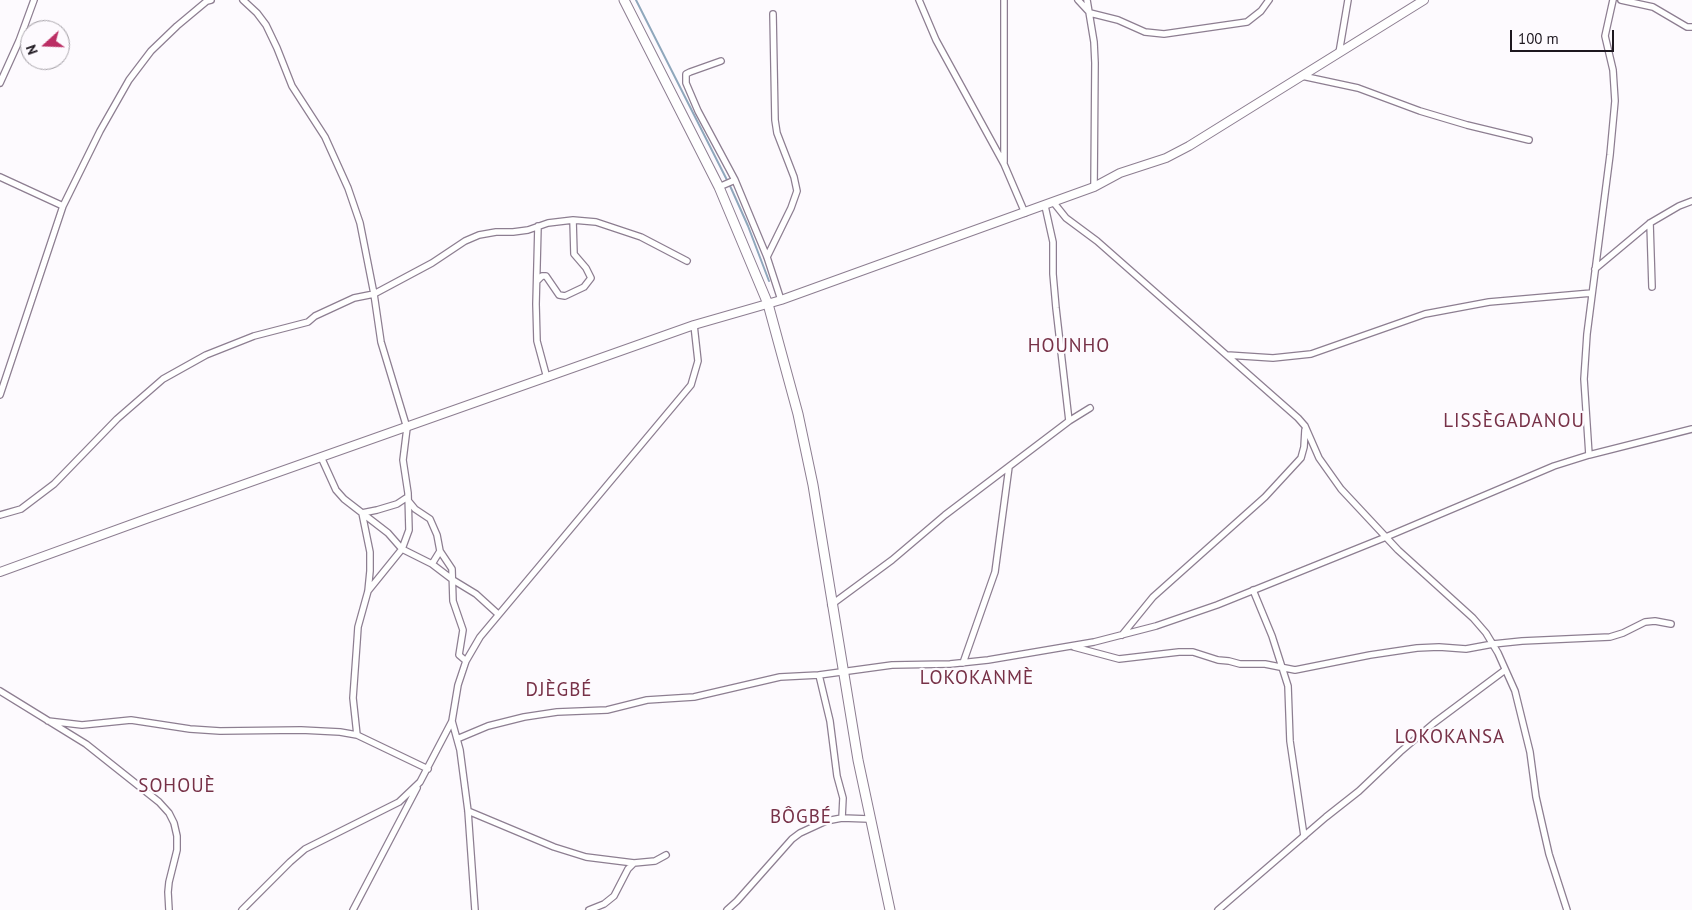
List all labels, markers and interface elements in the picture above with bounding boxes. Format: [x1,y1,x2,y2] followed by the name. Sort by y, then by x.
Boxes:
[20,20,70,70] north arrow
[1512,20,1616,52] scale bar
[1518,29,1559,48] text: 100 m
[22,42,42,57] text: N
[1027,336,1111,358] district label: HOUNHO
[1442,411,1586,433] district label: LISSÈGADANOU
[919,668,1035,690] district label: LOKOKANMÈ
[525,680,593,702] district label: DJÈGBÉ
[1394,727,1506,749] district label: LOKOKANSA
[138,776,216,798] district label: SOHOUÈ
[769,807,833,829] district label: BÔGBÉ

